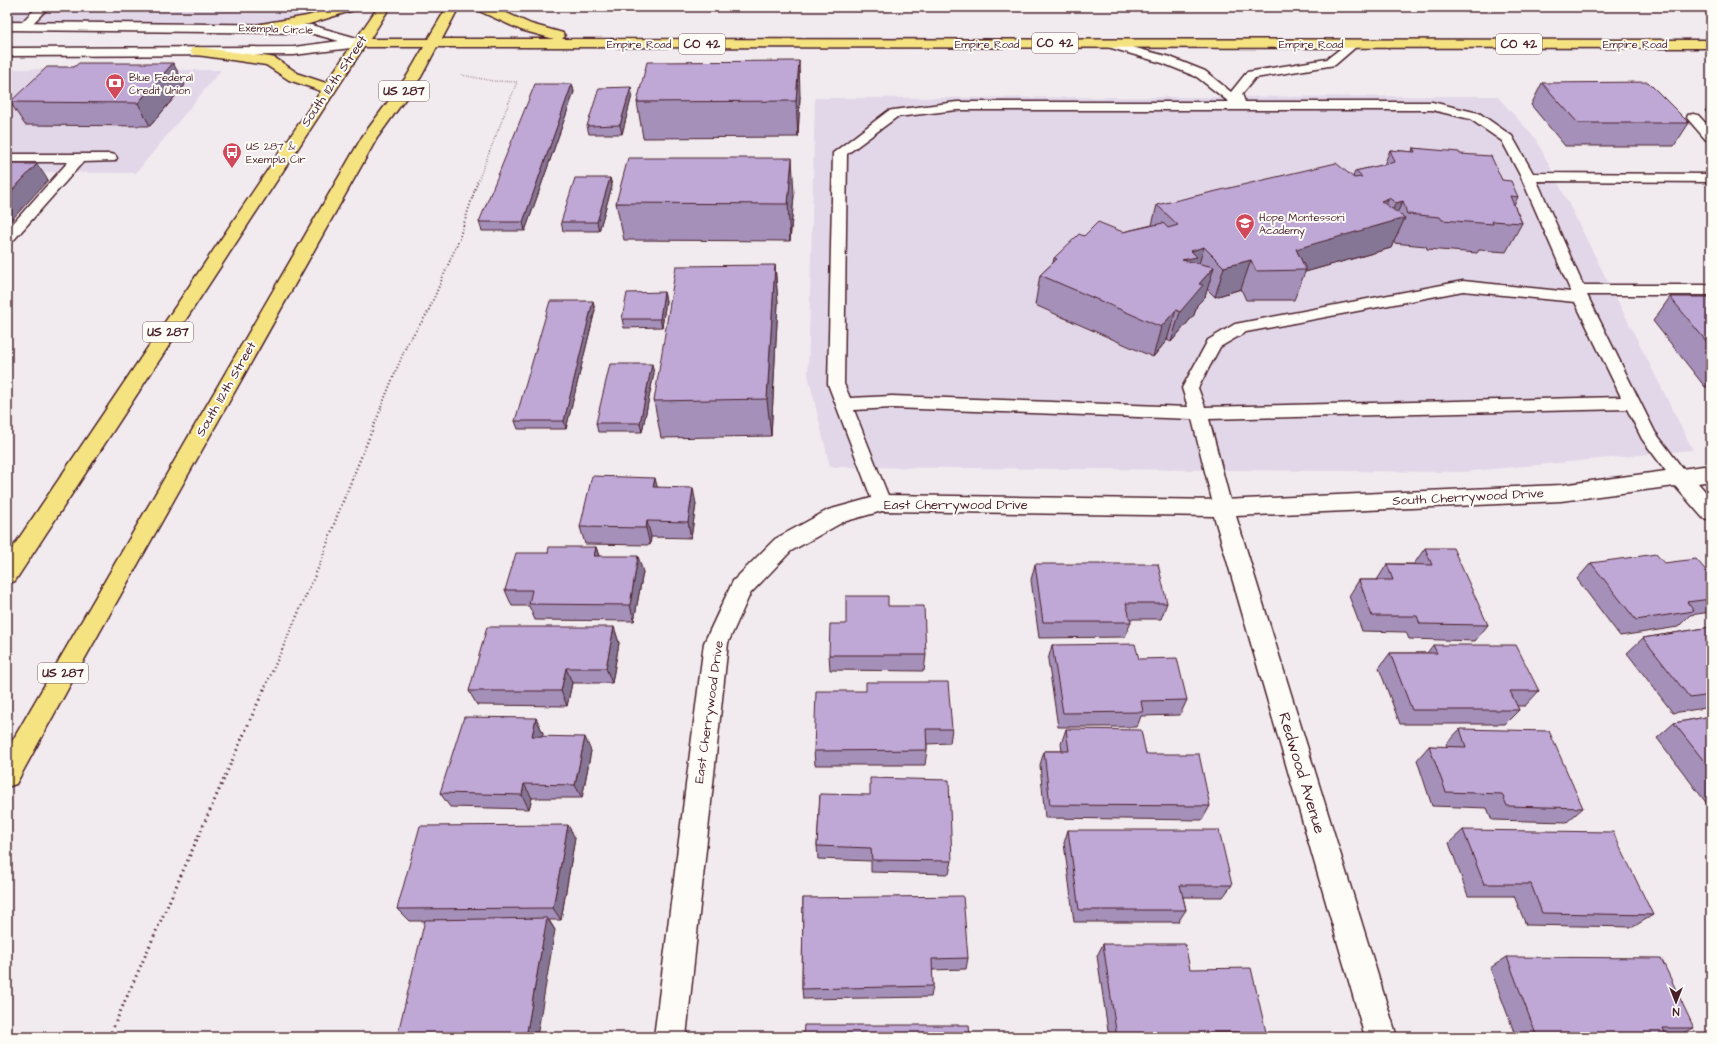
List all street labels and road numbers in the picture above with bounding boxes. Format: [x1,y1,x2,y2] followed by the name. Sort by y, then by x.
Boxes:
[239,20,313,38] street label: Exempla Circle
[297,31,372,130] street label: South 112th Street
[1032,33,1078,53] road number: CO 42
[679,34,725,54] road number: CO 42
[1496,34,1542,54] road number: CO 42
[607,37,672,52] street label: Empire Road
[955,37,1020,52] street label: Empire Road
[1279,37,1344,52] street label: Empire Road
[1603,37,1668,52] street label: Empire Road
[379,81,429,101] road number: US 287
[143,322,193,342] road number: US 287
[191,338,261,440] street label: South 112th Street
[1392,484,1544,511] street label: South Cherrywood Drive
[884,496,1028,515] street label: East Cherrywood Drive
[690,640,729,785] street label: East Cherrywood Drive
[38,663,88,683] road number: US 287
[1273,710,1331,837] street label: Redwood Avenue

